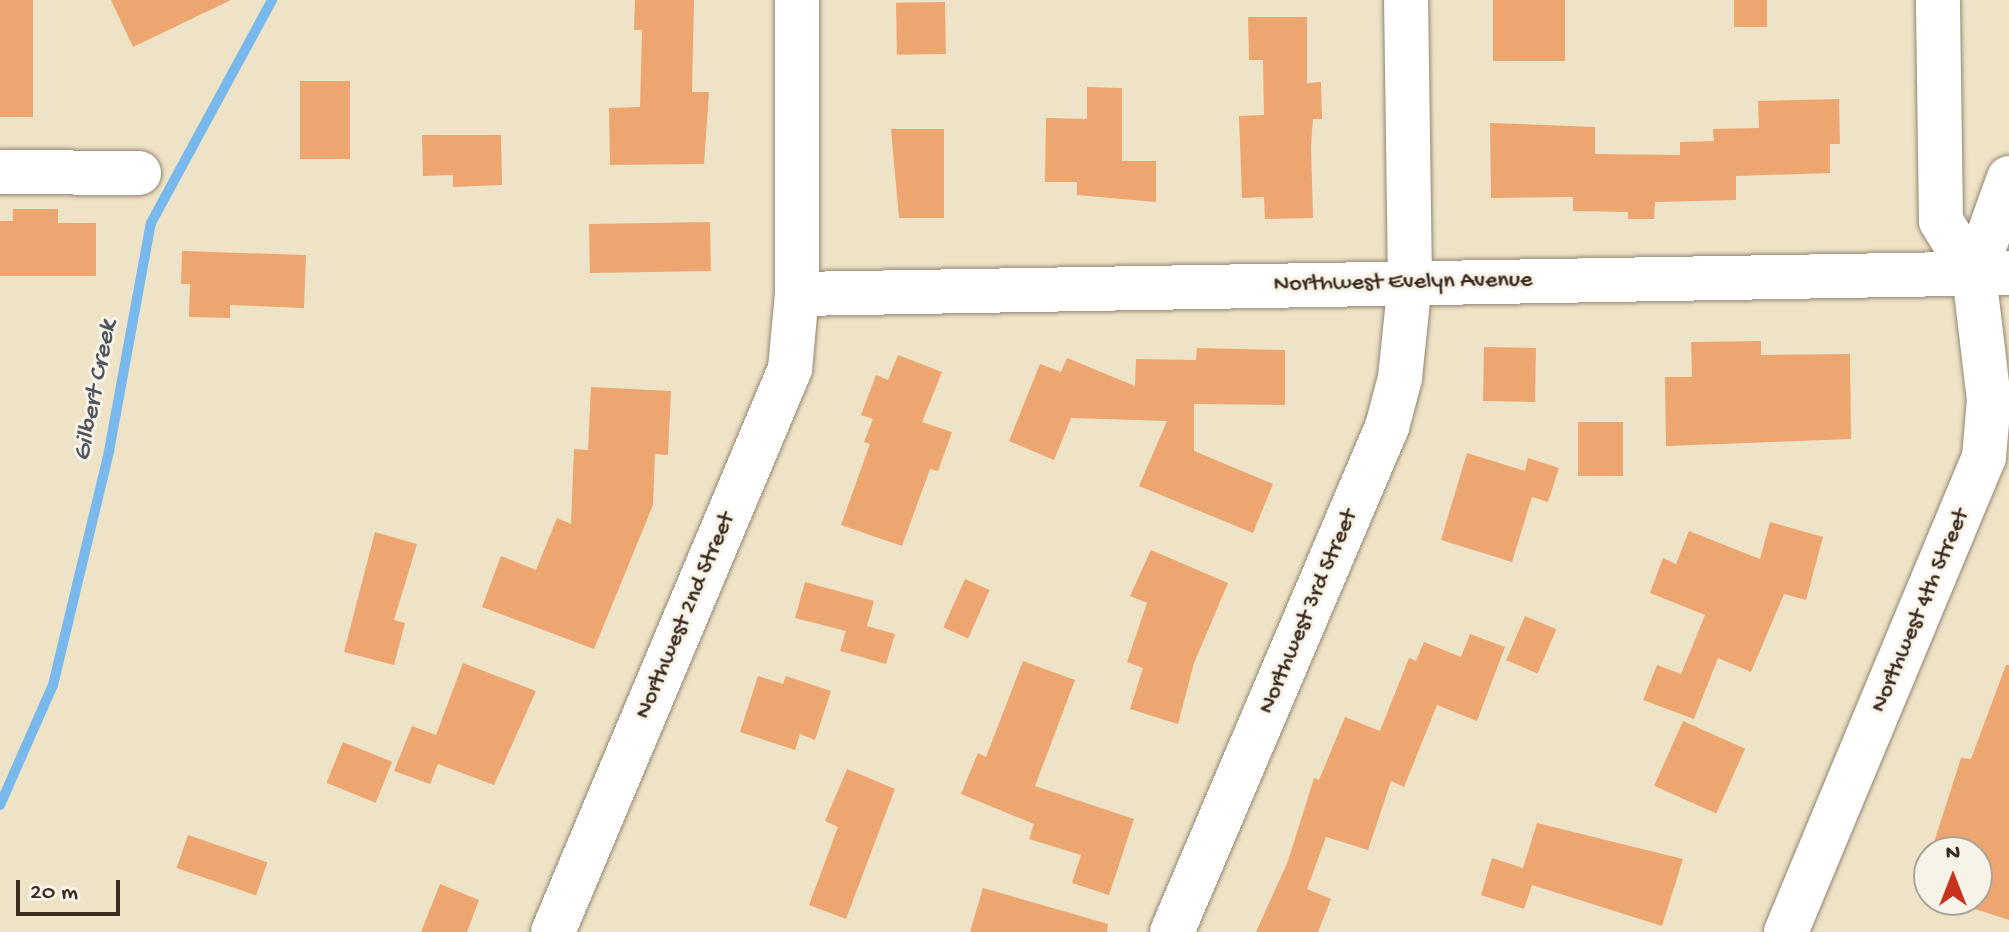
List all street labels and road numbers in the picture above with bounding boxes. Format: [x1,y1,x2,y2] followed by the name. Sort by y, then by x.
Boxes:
[1273,266,1533,300] street label: Northwest Evelyn Avenue
[1253,505,1365,719] street label: Northwest 3rd Street
[1865,505,1977,717] street label: Northwest 4th Street
[629,508,743,724] street label: Northwest 2nd Street

